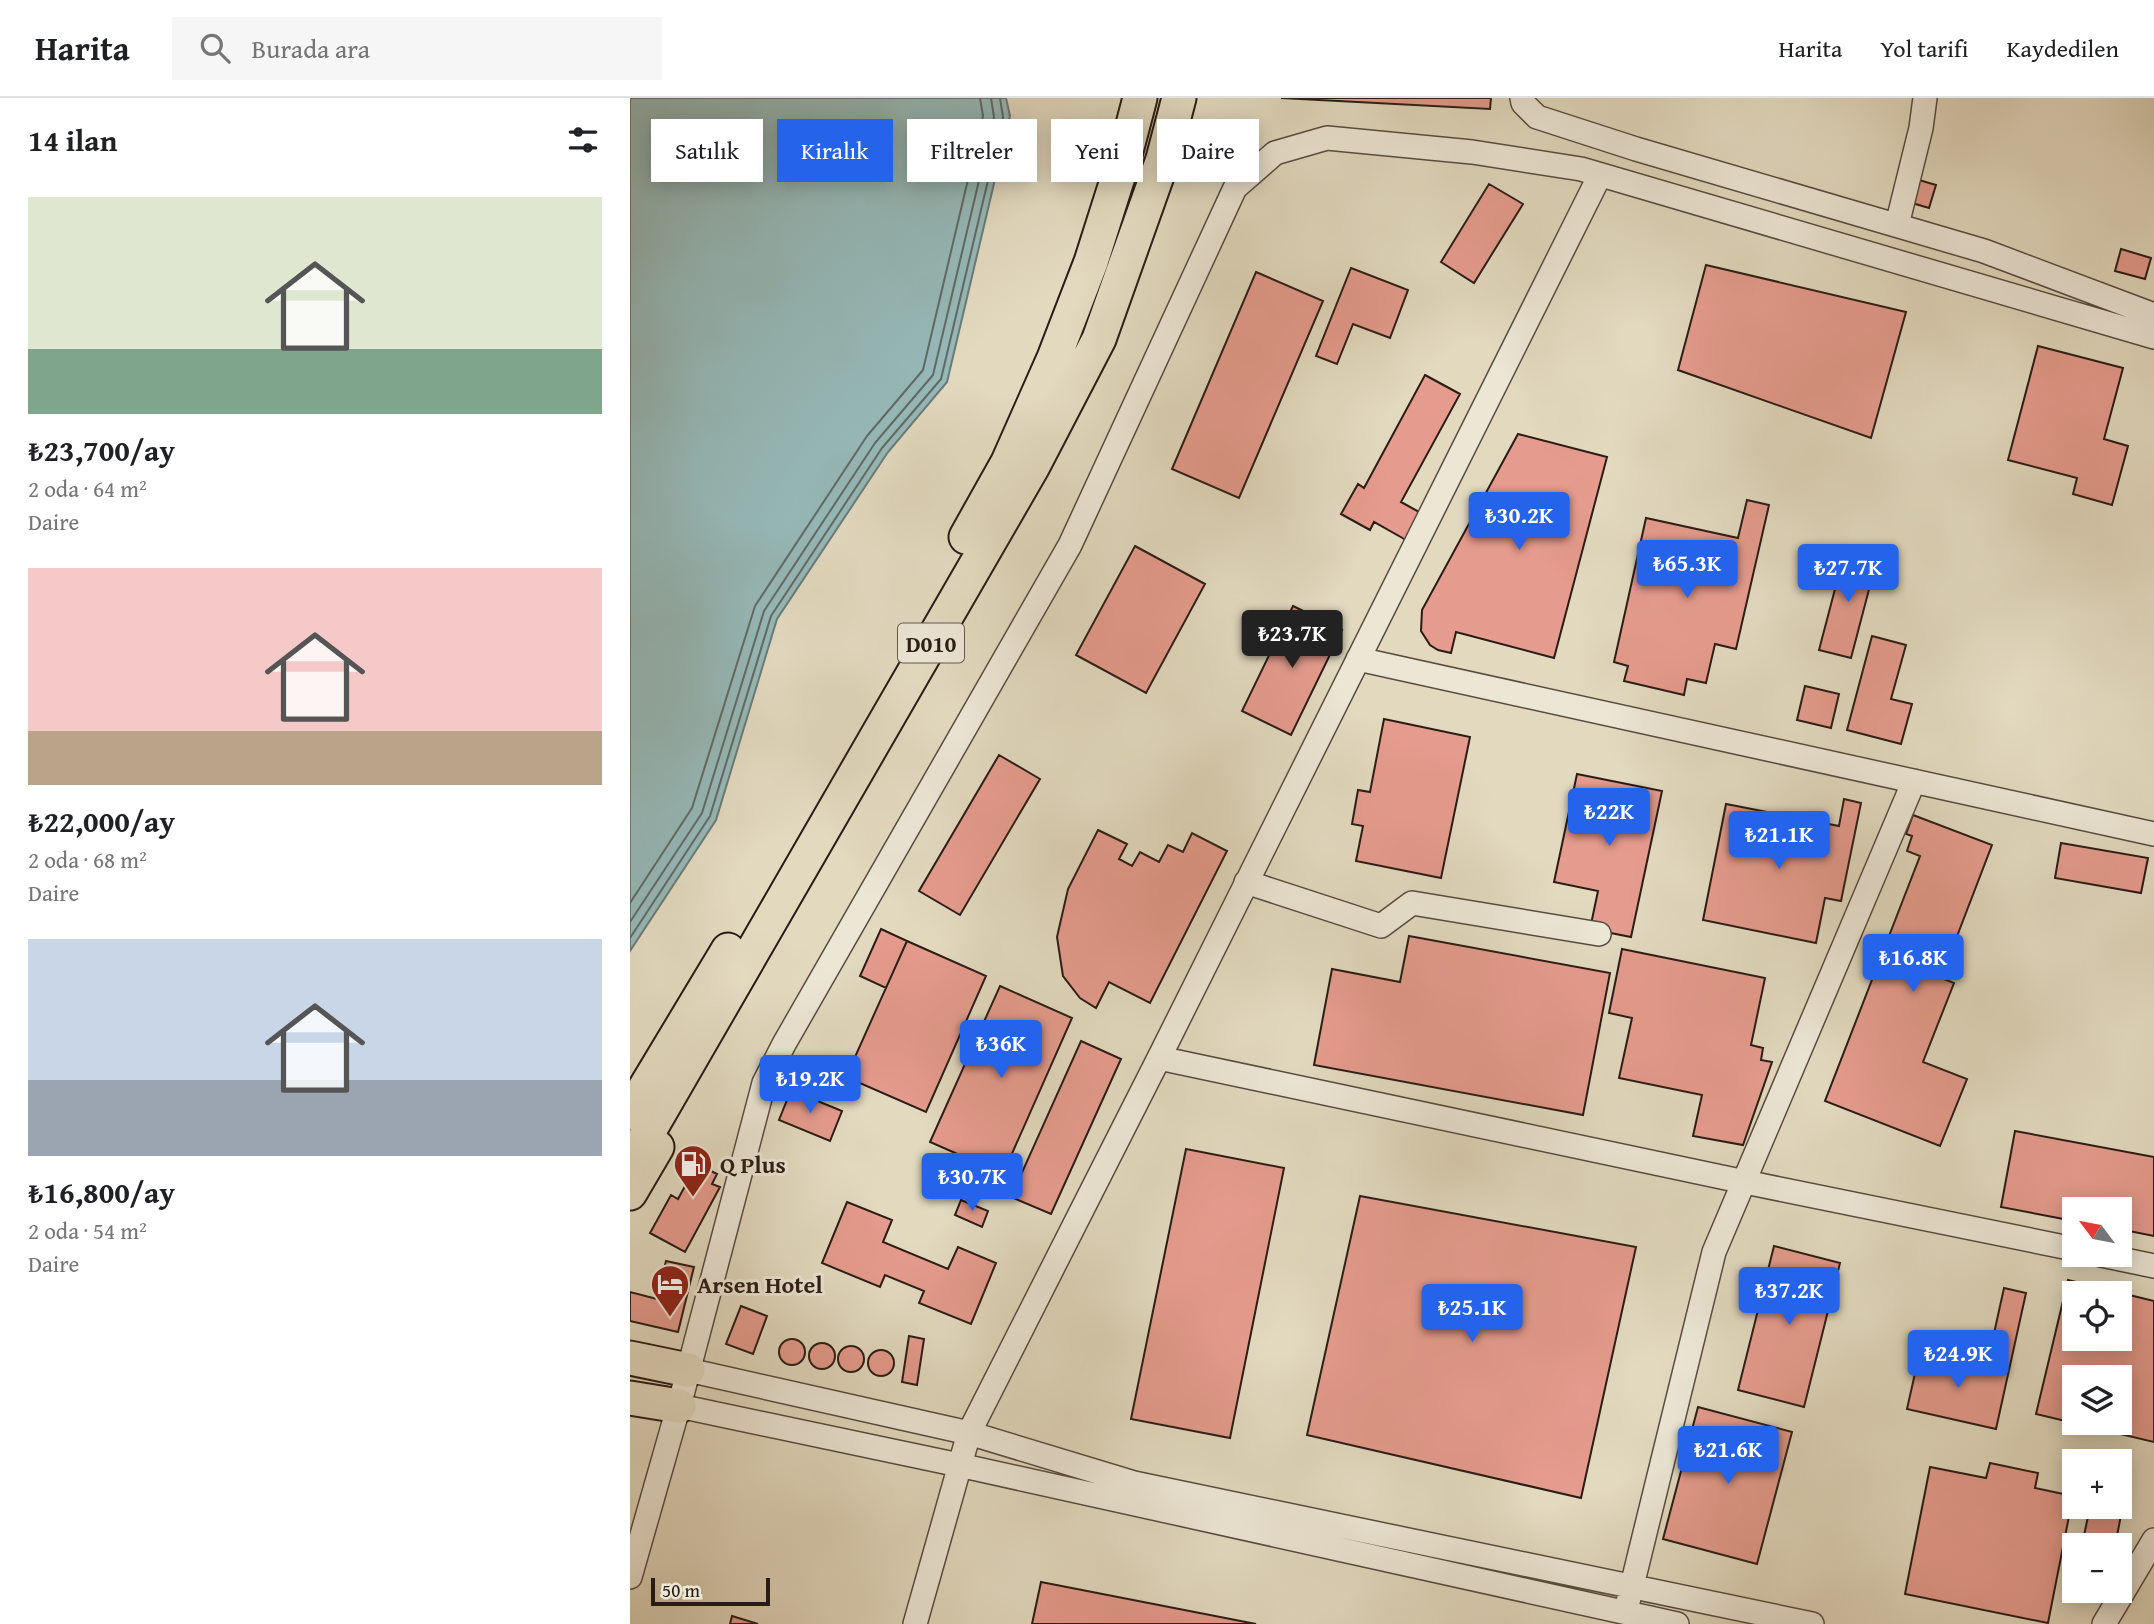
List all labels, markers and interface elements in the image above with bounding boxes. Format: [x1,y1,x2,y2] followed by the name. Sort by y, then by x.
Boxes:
[172,17,662,80] search box
[35,24,130,72] text: Harita
[196,29,234,67] icon: search
[252,29,370,68] text: Burada ara
[1779,31,1842,66] text: Harita
[1880,31,1968,66] text: Yol tarifi
[2006,31,2119,66] text: Kaydedilen
[28,118,117,162] text: 14 ilan
[651,119,763,182] chip: Satılık
[777,119,893,182] chip: Kiralık
[907,119,1037,182] chip: Filtreler
[1051,119,1143,182] chip: Yeni
[1157,119,1259,182] chip: Daire
[564,121,602,159] icon: filters
[252,243,378,369] icon: home
[28,428,175,472] text: ₺23,700/ay
[28,472,147,505] text: 2 oda · 64 m²
[1462,492,1576,552] pin: ₺30.2K
[1485,498,1553,531] text: ₺30.2K
[28,505,79,538] text: Daire
[1630,540,1744,600] pin: ₺65.3K
[1791,545,1905,604] pin: ₺27.7K
[1653,546,1721,579] text: ₺65.3K
[1814,550,1882,583] text: ₺27.7K
[1235,610,1349,670] pin: ₺23.7K
[252,614,378,740] icon: home
[1258,616,1326,649] text: ₺23.7K
[898,624,964,663] road number: D010
[1568,788,1650,848] pin: ₺22K
[1584,794,1634,827] text: ₺22K
[28,799,175,843] text: ₺22,000/ay
[1722,812,1836,871] pin: ₺21.1K
[1745,817,1813,850] text: ₺21.1K
[28,843,147,876] text: 2 oda · 68 m²
[28,876,79,909] text: Daire
[1856,934,1970,994] pin: ₺16.8K
[1879,940,1947,973] text: ₺16.8K
[252,985,378,1111] icon: home
[960,1020,1042,1080] pin: ₺36K
[976,1026,1026,1059] text: ₺36K
[753,1056,867,1115] pin: ₺19.2K
[776,1061,844,1094] text: ₺19.2K
[672,1143,714,1198] fuel station icon: Q Plus
[720,1147,786,1182] place label: Q Plus
[915,1154,1029,1213] pin: ₺30.7K
[938,1159,1006,1192] text: ₺30.7K
[28,1170,175,1214] text: ₺16,800/ay
[2062,1197,2132,1267] north arrow
[2062,1197,2132,1603] map controls
[28,1214,147,1247] text: 2 oda · 54 m²
[28,1247,79,1280] text: Daire
[649,1263,691,1318] hotel icon: Arsen Hotel
[697,1267,823,1302] place label: Arsen Hotel
[1732,1268,1846,1327] pin: ₺37.2K
[1755,1273,1823,1306] text: ₺37.2K
[2062,1281,2132,1351] button: locate
[1415,1284,1529,1344] pin: ₺25.1K
[1438,1290,1506,1323] text: ₺25.1K
[1901,1330,2015,1390] pin: ₺24.9K
[1924,1336,1992,1369] text: ₺24.9K
[2062,1365,2132,1435] button: layers
[1671,1426,1785,1486] pin: ₺21.6K
[1694,1432,1762,1465] text: ₺21.6K
[2062,1449,2132,1519] button: +
[2062,1533,2132,1603] button: −
[651,1575,770,1607] scale bar
[662,1576,700,1604] text: 50 m

